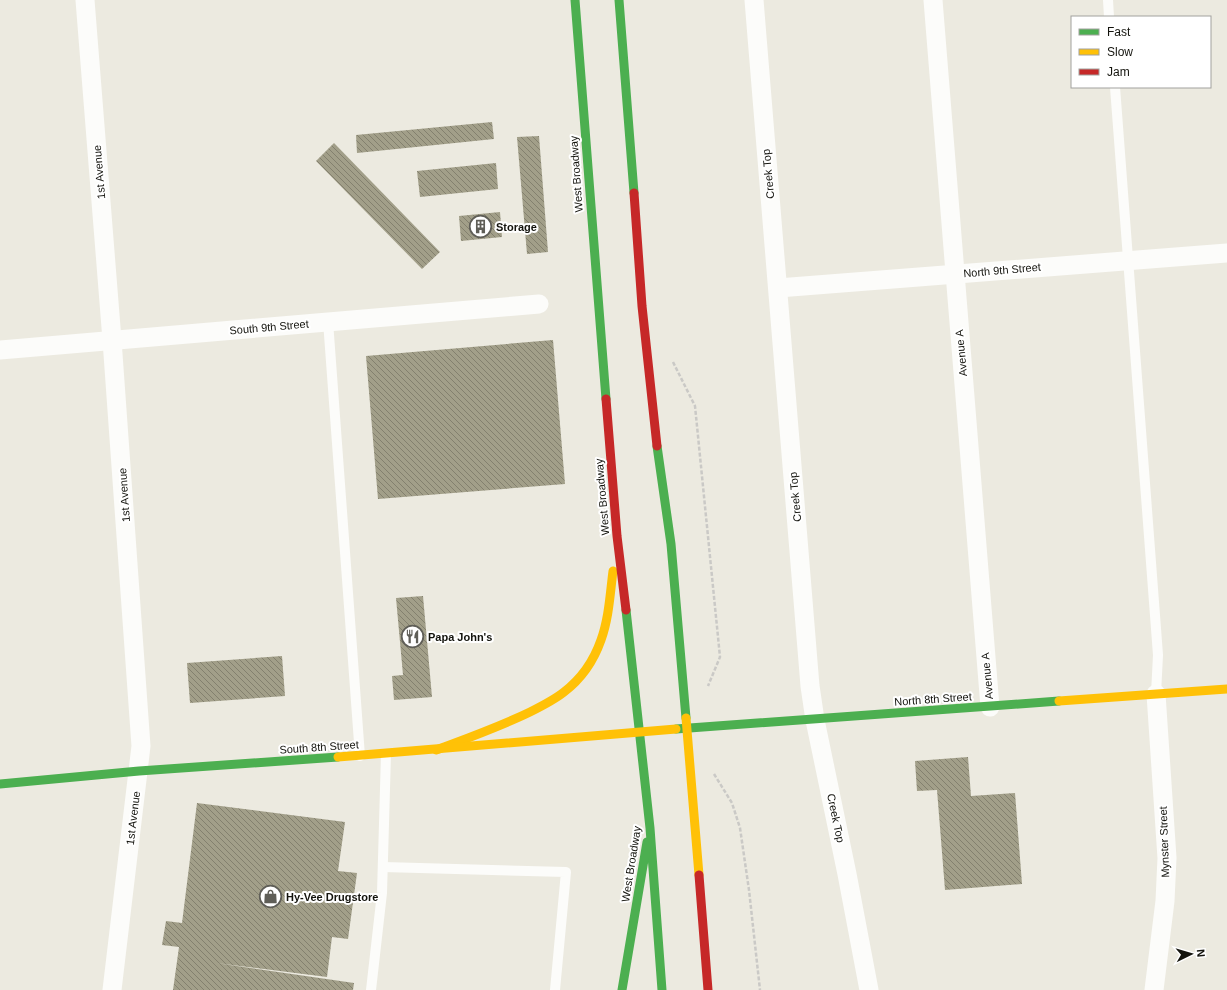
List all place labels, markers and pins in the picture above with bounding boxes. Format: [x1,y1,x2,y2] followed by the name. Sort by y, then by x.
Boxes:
[468,214,494,240] building icon: Storage
[496,221,537,233] place label: Storage
[400,624,426,650] restaurant icon: Papa John's
[428,631,492,643] place label: Papa John's
[257,884,283,910] shop icon: Hy-Vee Drugstore
[286,891,378,903] place label: Hy-Vee Drugstore

